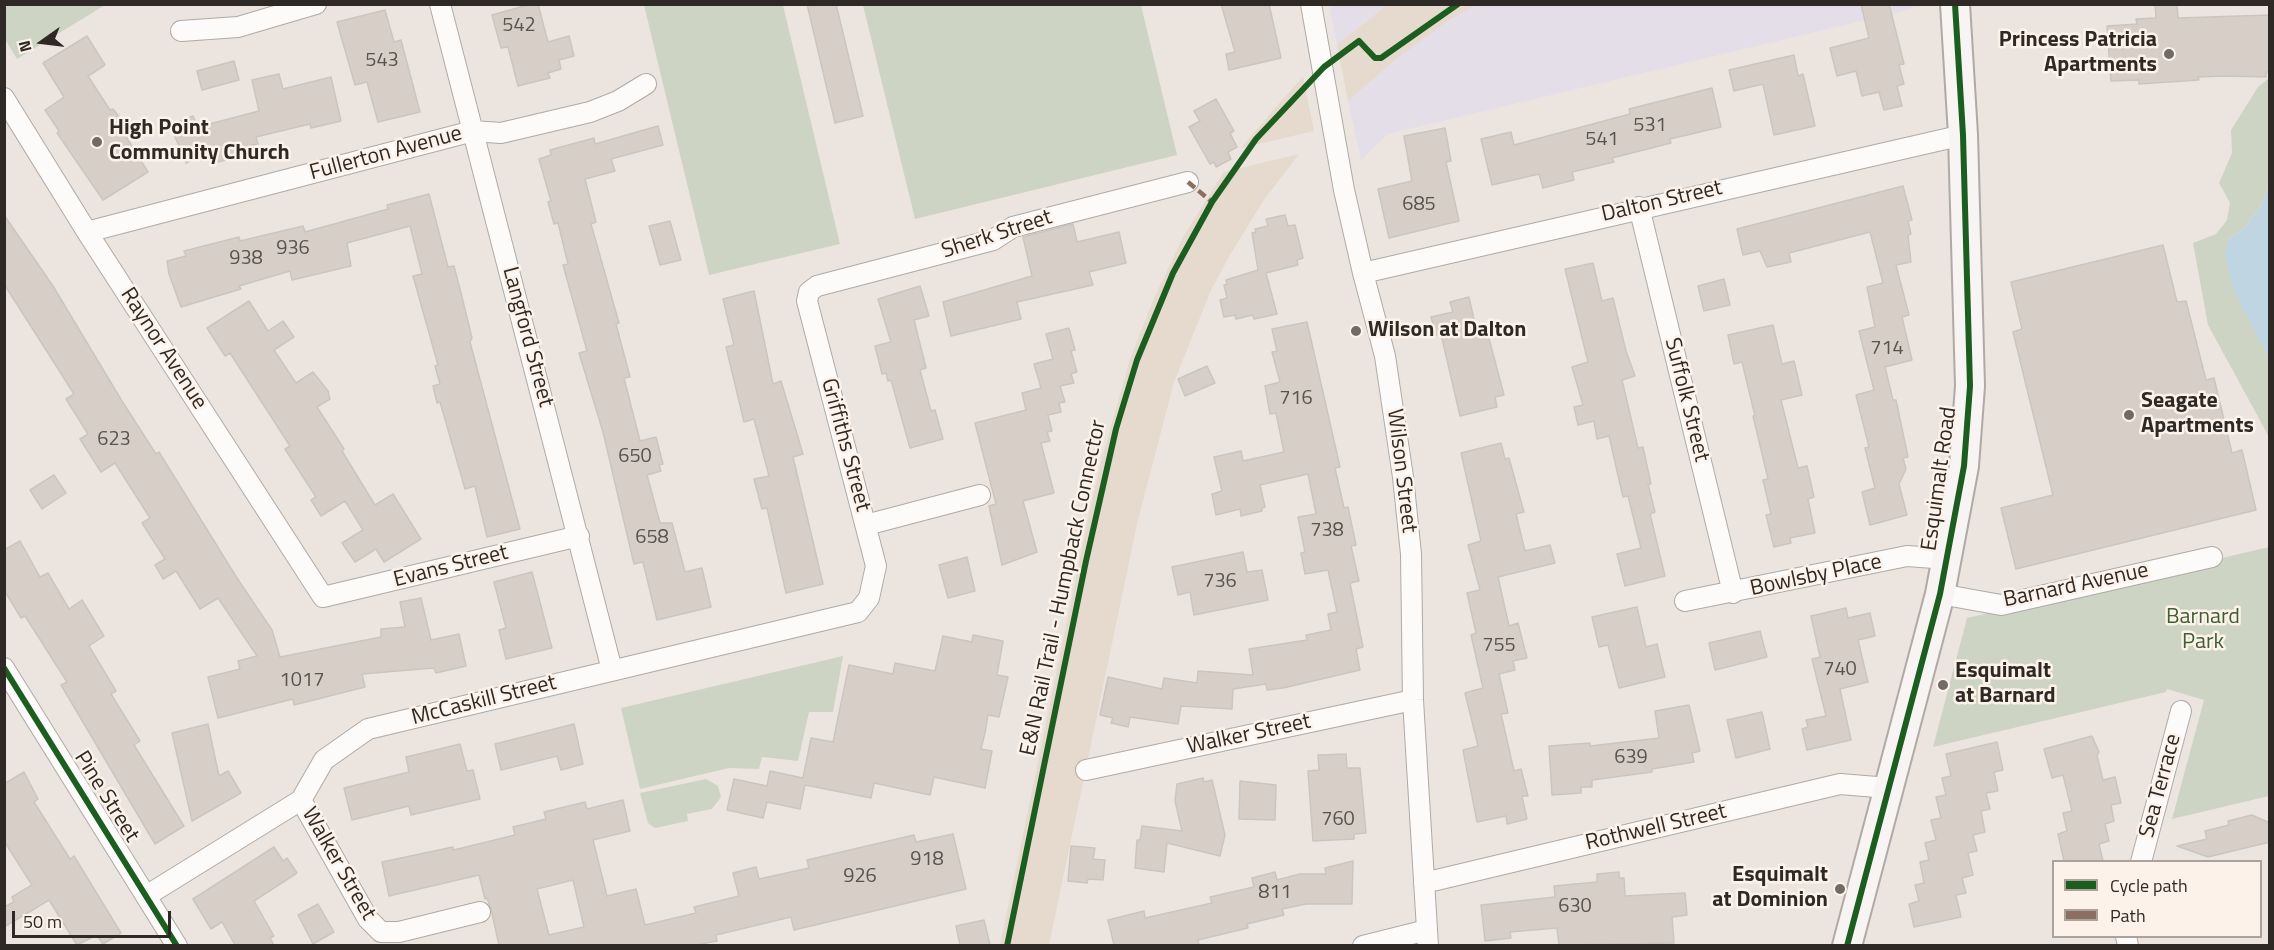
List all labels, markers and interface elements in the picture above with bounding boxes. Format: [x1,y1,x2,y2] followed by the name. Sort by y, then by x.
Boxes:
[12,12,72,72] north arrow
[502,14,536,38] house number: 542
[1999,28,2157,80] place label: Princess Patricia Apartments
[12,38,38,55] text: N
[2162,47,2176,61] marker: Princess Patricia Apartments
[365,49,399,73] house number: 543
[1633,114,1667,138] house number: 531
[109,116,290,168] place label: High Point Community Church
[307,121,465,187] street label: Fullerton Avenue
[1585,128,1619,152] house number: 541
[90,135,104,149] marker: High Point Community Church
[1599,175,1725,229] street label: Dalton Street
[1402,193,1436,217] house number: 685
[938,205,1056,265] street label: Sherk Street
[276,237,310,261] house number: 936
[229,247,263,271] house number: 938
[496,264,558,410] street label: Langford Street
[114,283,212,415] street label: Raynor Avenue
[1368,318,1526,344] place label: Wilson at Dalton
[1349,324,1363,338] marker: Wilson at Dalton
[1658,335,1714,465] street label: Suffolk Street
[1870,337,1904,361] house number: 714
[815,376,875,514] street label: Griffiths Street
[1279,387,1313,411] house number: 716
[2141,389,2254,440] place label: Seagate Apartments
[1917,405,1963,553] street label: Esquimalt Road
[1380,408,1422,534] street label: Wilson Street
[2122,408,2136,422] marker: Seagate Apartments
[1015,418,1113,758] street label: E&N Rail Trail - Humpback Connector
[97,428,131,452] house number: 623
[618,445,652,469] house number: 650
[1310,519,1344,543] house number: 738
[635,526,669,550] house number: 658
[391,540,511,594] street label: Evans Street
[1748,549,1884,603] street label: Bowlsby Place
[2001,558,2151,614] street label: Barnard Avenue
[1203,570,1237,594] house number: 736
[2166,605,2240,656] park label: Barnard Park
[1482,634,1516,658] house number: 755
[1823,658,1857,682] house number: 740
[1955,659,2056,710] place label: Esquimalt at Barnard
[280,669,324,693] house number: 1017
[409,670,559,732] street label: McCaskill Street
[1936,678,1950,692] marker: Esquimalt at Barnard
[1185,709,1313,761] street label: Walker Street
[2134,731,2188,841] street label: Sea Terrace
[1614,746,1648,770] house number: 639
[68,747,144,847] street label: Pine Street
[1583,799,1729,857] street label: Rothwell Street
[295,803,381,925] street label: Walker Street
[1321,808,1355,832] house number: 760
[910,848,944,872] house number: 918
[2052,860,2262,938] legend
[1712,863,1828,914] place label: Esquimalt at Dominion
[843,865,877,889] house number: 926
[2110,872,2188,899] text: Cycle path
[1258,881,1292,905] house number: 811
[1833,882,1847,896] marker: Esquimalt at Dominion
[1558,895,1592,919] house number: 630
[15,899,174,937] scale bar
[2110,902,2146,929] text: Path
[23,908,62,935] text: 50 m

